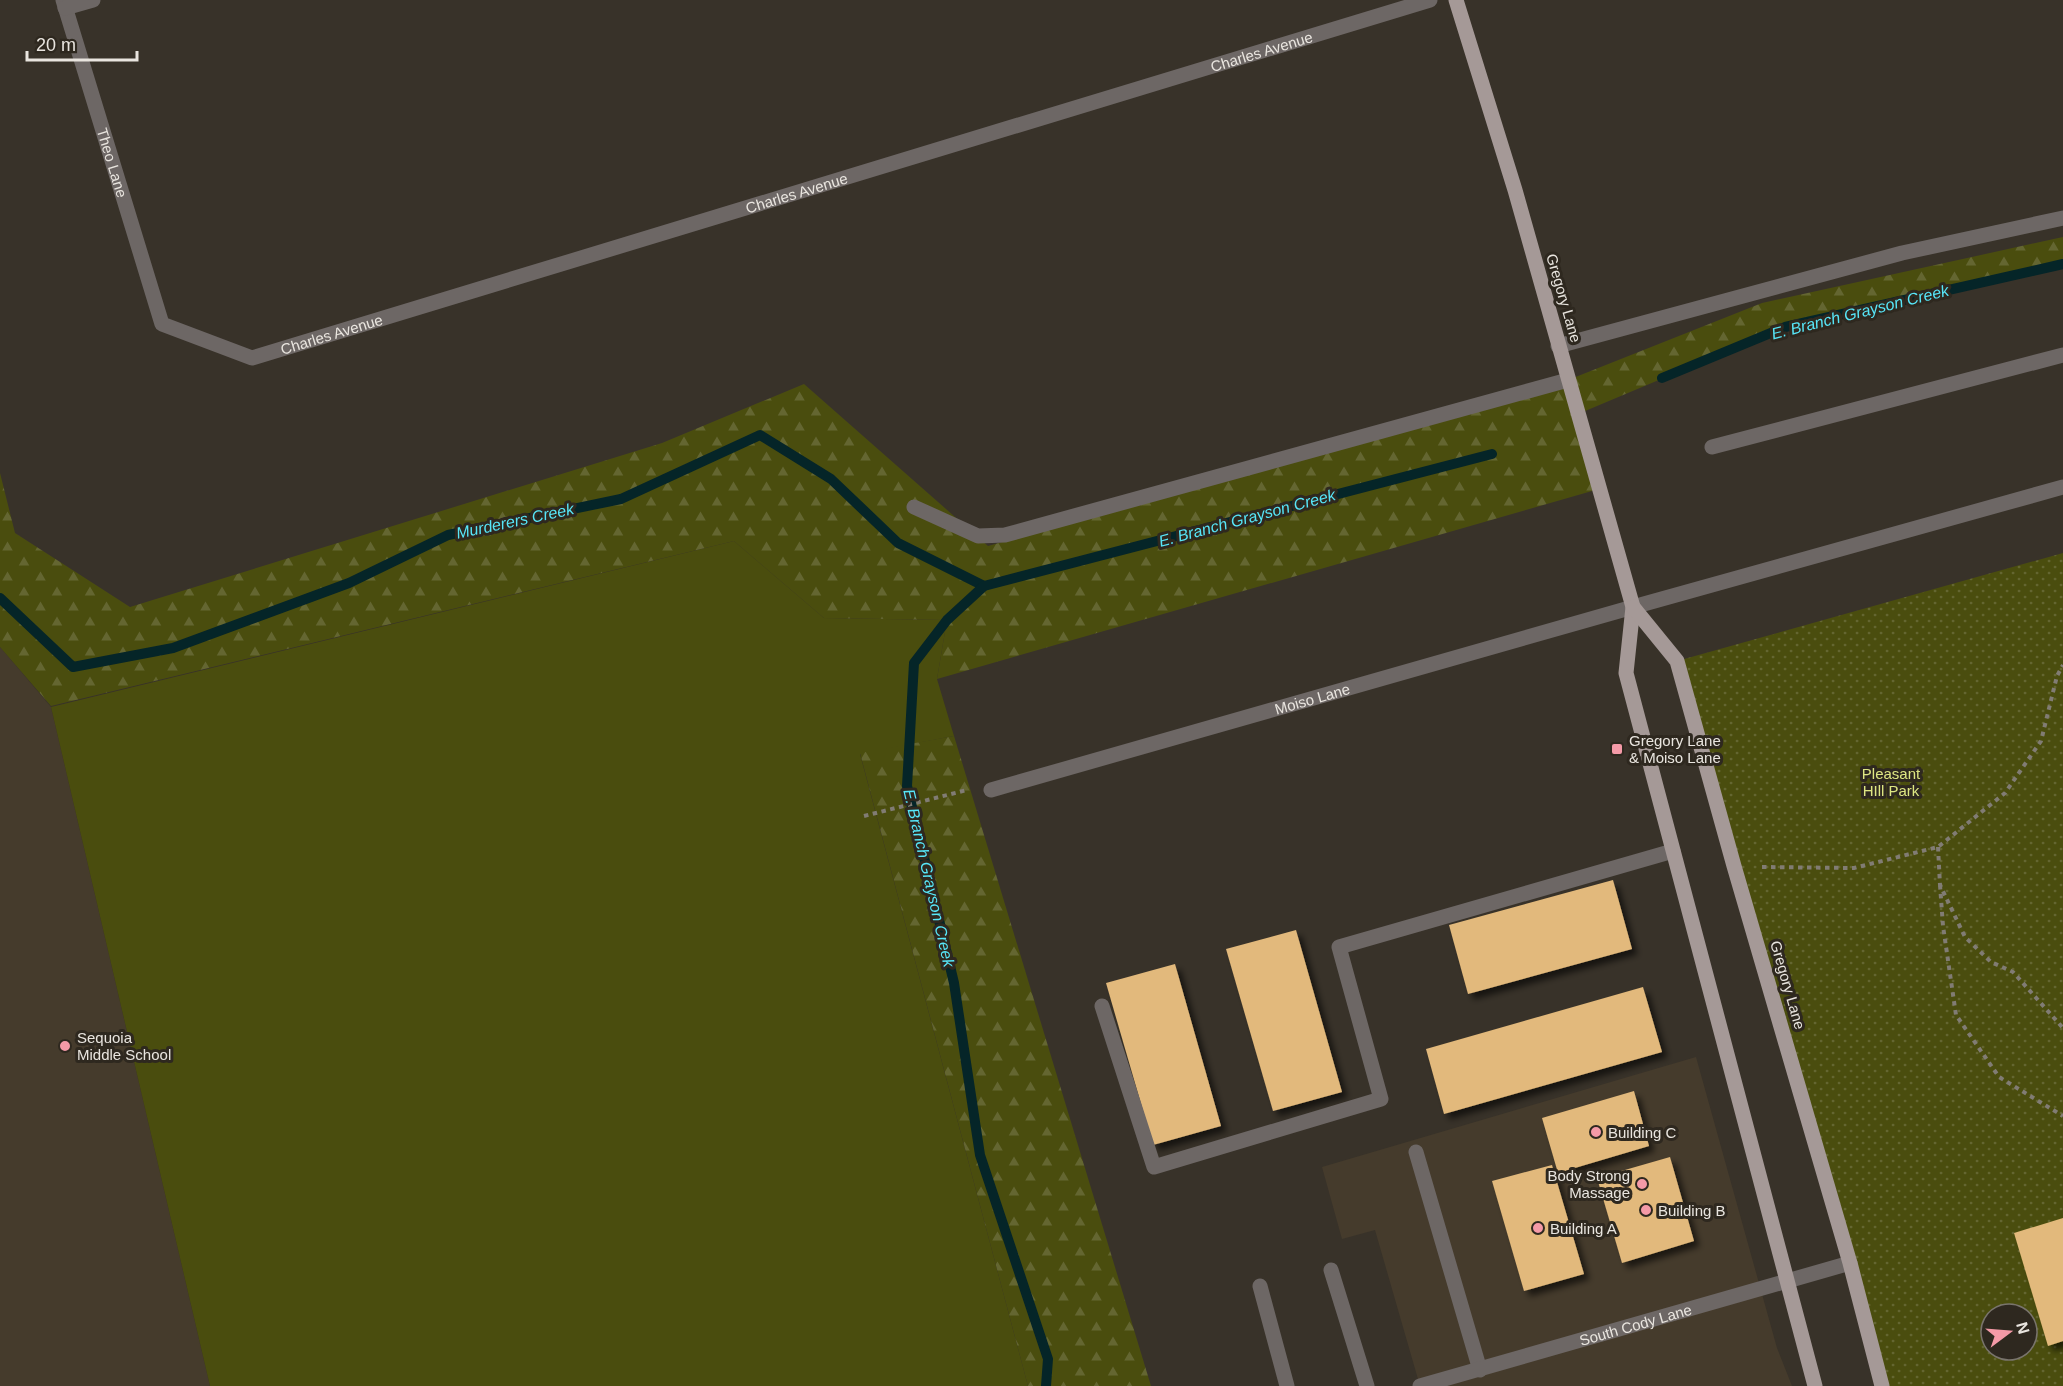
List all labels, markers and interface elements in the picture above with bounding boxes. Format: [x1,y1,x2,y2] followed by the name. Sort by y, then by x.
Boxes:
[27,24,136,62] scale bar
[1208,28,1314,75] street label: Charles Avenue
[36,35,76,55] text: 20 m
[94,126,131,199] street label: Theo Lane
[743,169,849,216] street label: Charles Avenue
[1543,252,1585,344] street label: Gregory Lane
[1770,281,1951,342] water label: E. Branch Grayson Creek
[278,310,384,357] street label: Charles Avenue
[1157,486,1338,550] water label: E. Branch Grayson Creek
[455,500,576,542] water label: Murderers Creek
[1273,680,1352,717] street label: Moiso Lane
[1629,732,1721,766] place label: Gregory Lane & Moiso Lane
[1610,742,1624,756] marker: Gregory Lane & Moiso Lane
[1862,765,1921,799] park label: Pleasant HIll Park
[900,787,958,970] water label: E. Branch Grayson Creek
[1767,939,1809,1031] street label: Gregory Lane
[77,1029,171,1063] place label: Sequoia Middle School
[58,1039,72,1053] marker: Sequoia Middle School
[1608,1124,1677,1141] place label: Building C
[1589,1125,1603,1139] marker: Building C
[1547,1167,1630,1201] place label: Body Strong Massage
[1635,1177,1649,1191] marker: Body Strong Massage
[1658,1202,1726,1219] place label: Building B
[1639,1203,1653,1217] marker: Building B
[1550,1220,1617,1237] place label: Building A
[1531,1221,1545,1235] marker: Building A
[1577,1300,1693,1349] street label: South Cody Lane
[1979,1302,2039,1362] north arrow
[2013,1320,2033,1336] text: N

